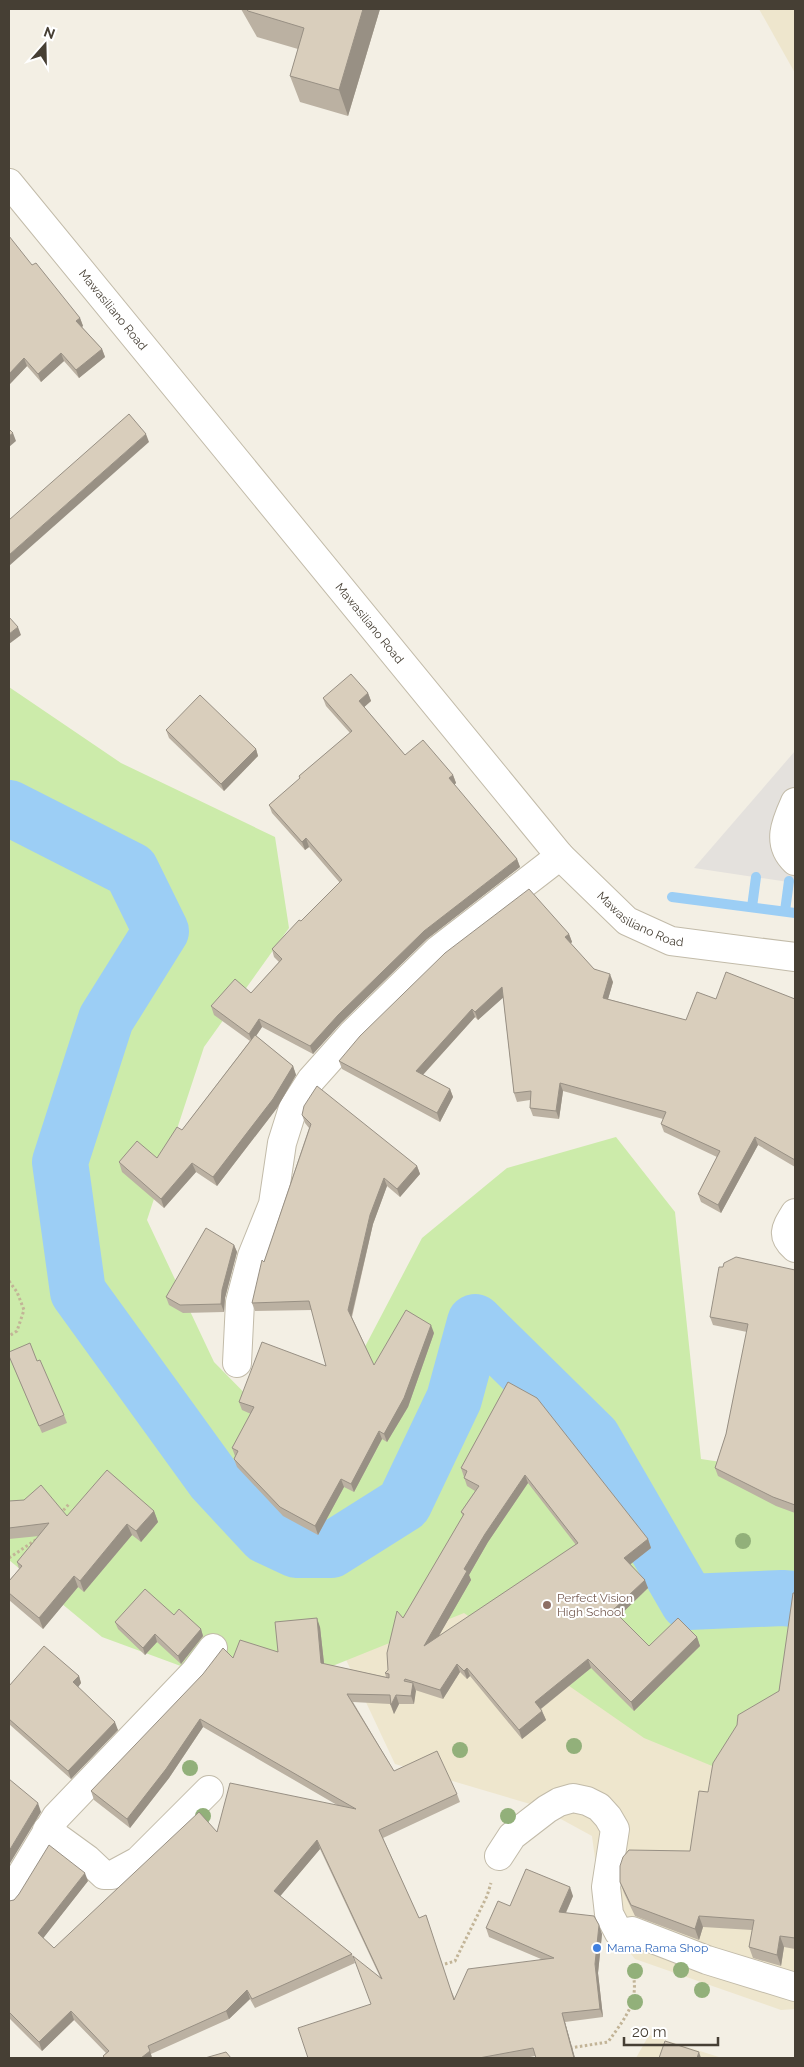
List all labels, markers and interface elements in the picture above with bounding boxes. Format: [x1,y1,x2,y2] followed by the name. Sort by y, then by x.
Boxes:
[20,20,70,70] north arrow
[42,23,57,42] text: N
[76,267,150,353] street label: Mawasiliano Road
[332,580,406,666] street label: Mawasiliano Road
[594,889,684,950] street label: Mawasiliano Road
[557,1591,633,1619] place label: Perfect Vision High School
[541,1599,553,1611] marker: Perfect Vision High School
[607,1941,708,1955] place label: Mama Rama Shop
[591,1942,603,1954] marker: Mama Rama Shop
[624,2014,718,2046] scale bar
[632,2023,667,2041] text: 20 m

